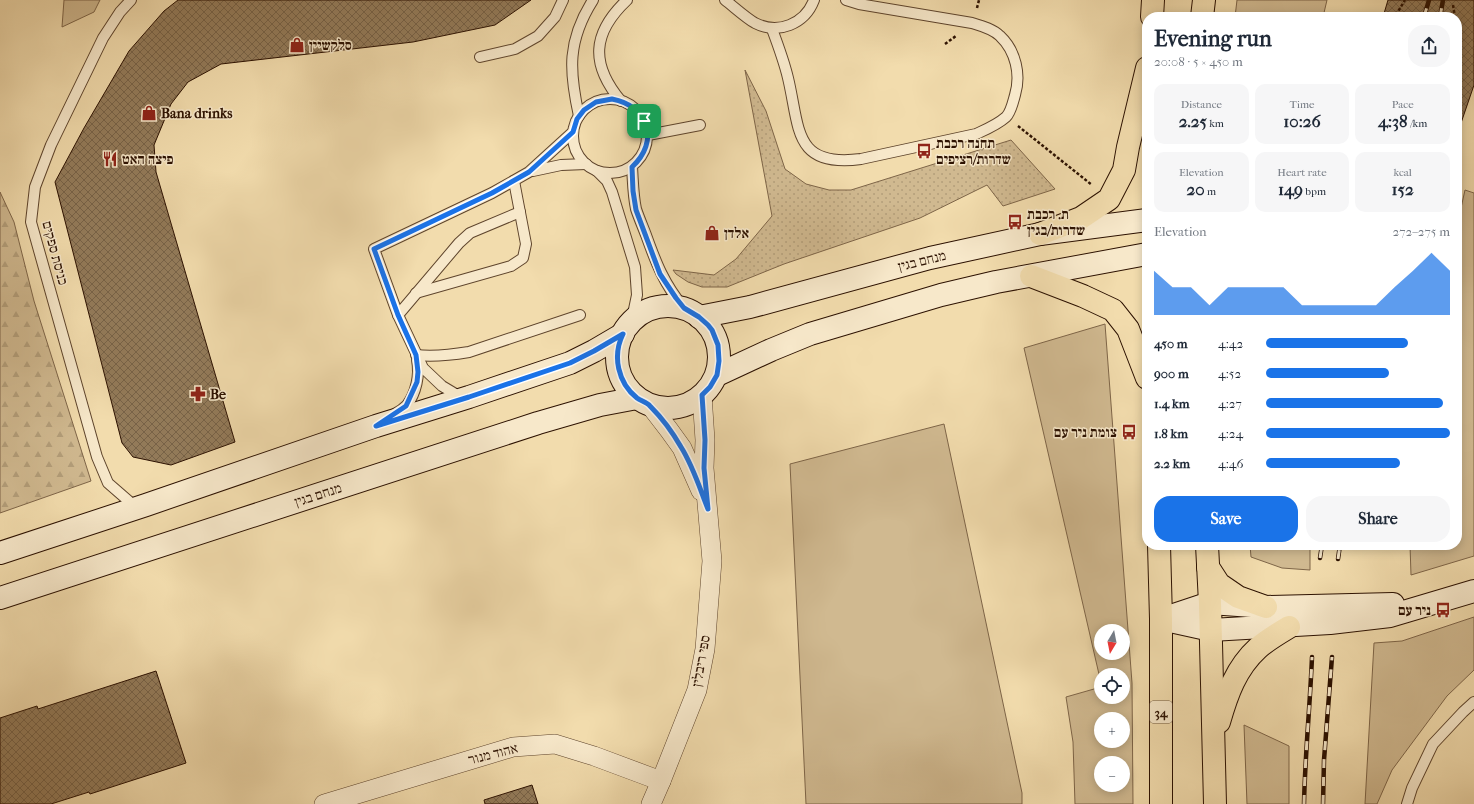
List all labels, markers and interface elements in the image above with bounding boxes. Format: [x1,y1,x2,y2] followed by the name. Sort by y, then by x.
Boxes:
[1408,25,1450,67] button: share
[1154,26,1272,52] text: Evening run
[288,36,306,54] shop icon: סלקשיין
[309,37,352,54] place label: סלקשיין
[1154,54,1243,69] text: 20:08 · 5 × 450 m
[1181,98,1222,111] text: Distance
[1289,98,1314,111] text: Time
[1392,98,1414,111] text: Pace
[140,104,158,122] shop icon: Bana drinks
[627,104,661,138] pin
[161,105,233,122] place label: Bana drinks
[633,110,655,132] icon: arrive
[1179,111,1207,131] text: 2.25
[1283,111,1321,131] text: 10:26
[1378,111,1408,131] text: 4:38
[1207,117,1224,130] text: km
[1408,117,1427,130] text: /km
[936,135,1011,168] place label: תחנה רכבת שדרות/רציפים
[915,142,933,160] bus stop icon: תחנה רכבת שדרות/רציפים
[101,150,119,168] restaurant icon: פיצה האט
[122,151,173,168] place label: פיצה האט
[1179,166,1224,179] text: Elevation
[1277,166,1327,179] text: Heart rate
[1393,166,1412,179] text: kcal
[1187,179,1205,199] text: 20
[1278,179,1303,199] text: 149
[1392,179,1414,199] text: 152
[1205,185,1216,198] text: m
[1303,185,1326,198] text: bpm
[1027,206,1085,239] place label: ת. רכבת שדרות/בגין
[1006,213,1024,231] bus stop icon: ת. רכבת שדרות/בגין
[38,219,72,287] street label: כניסת ספקים
[703,224,721,242] shop icon: אלדן
[1154,224,1207,239] text: Elevation
[1393,224,1450,239] text: 272–275 m
[724,225,749,242] place label: אלדן
[896,247,948,275] street label: מנחם בגין
[1154,336,1188,351] text: 450 m
[1218,336,1243,351] text: 4:42
[1154,366,1189,381] text: 900 m
[1218,366,1241,381] text: 4:52
[189,385,207,403] pharmacy icon: Be
[210,386,226,403] place label: Be
[1154,396,1189,411] text: 1.4 km
[1218,396,1242,411] text: 4:27
[1120,423,1138,441] bus stop icon: צומת ניר עם
[1054,424,1117,441] place label: צומת ניר עם
[1154,426,1188,441] text: 1.8 km
[1218,426,1243,441] text: 4:24
[1154,456,1190,471] text: 2.2 km
[1218,456,1244,471] text: 4:46
[292,479,344,511] street label: מנחם בגין
[1154,496,1298,542] button: Save
[1306,496,1450,542] button: Share
[1434,601,1452,619] bus stop icon: ניר עם
[1398,602,1431,619] place label: ניר עם
[1094,624,1130,660] north arrow
[1094,624,1130,792] map controls
[688,634,714,688] street label: ספי ריבלין
[1094,668,1130,704] button: locate
[1150,701,1172,723] road number: 34
[1094,712,1130,748] button: +
[466,740,520,768] street label: אהוד מנור
[1094,756,1130,792] button: −

